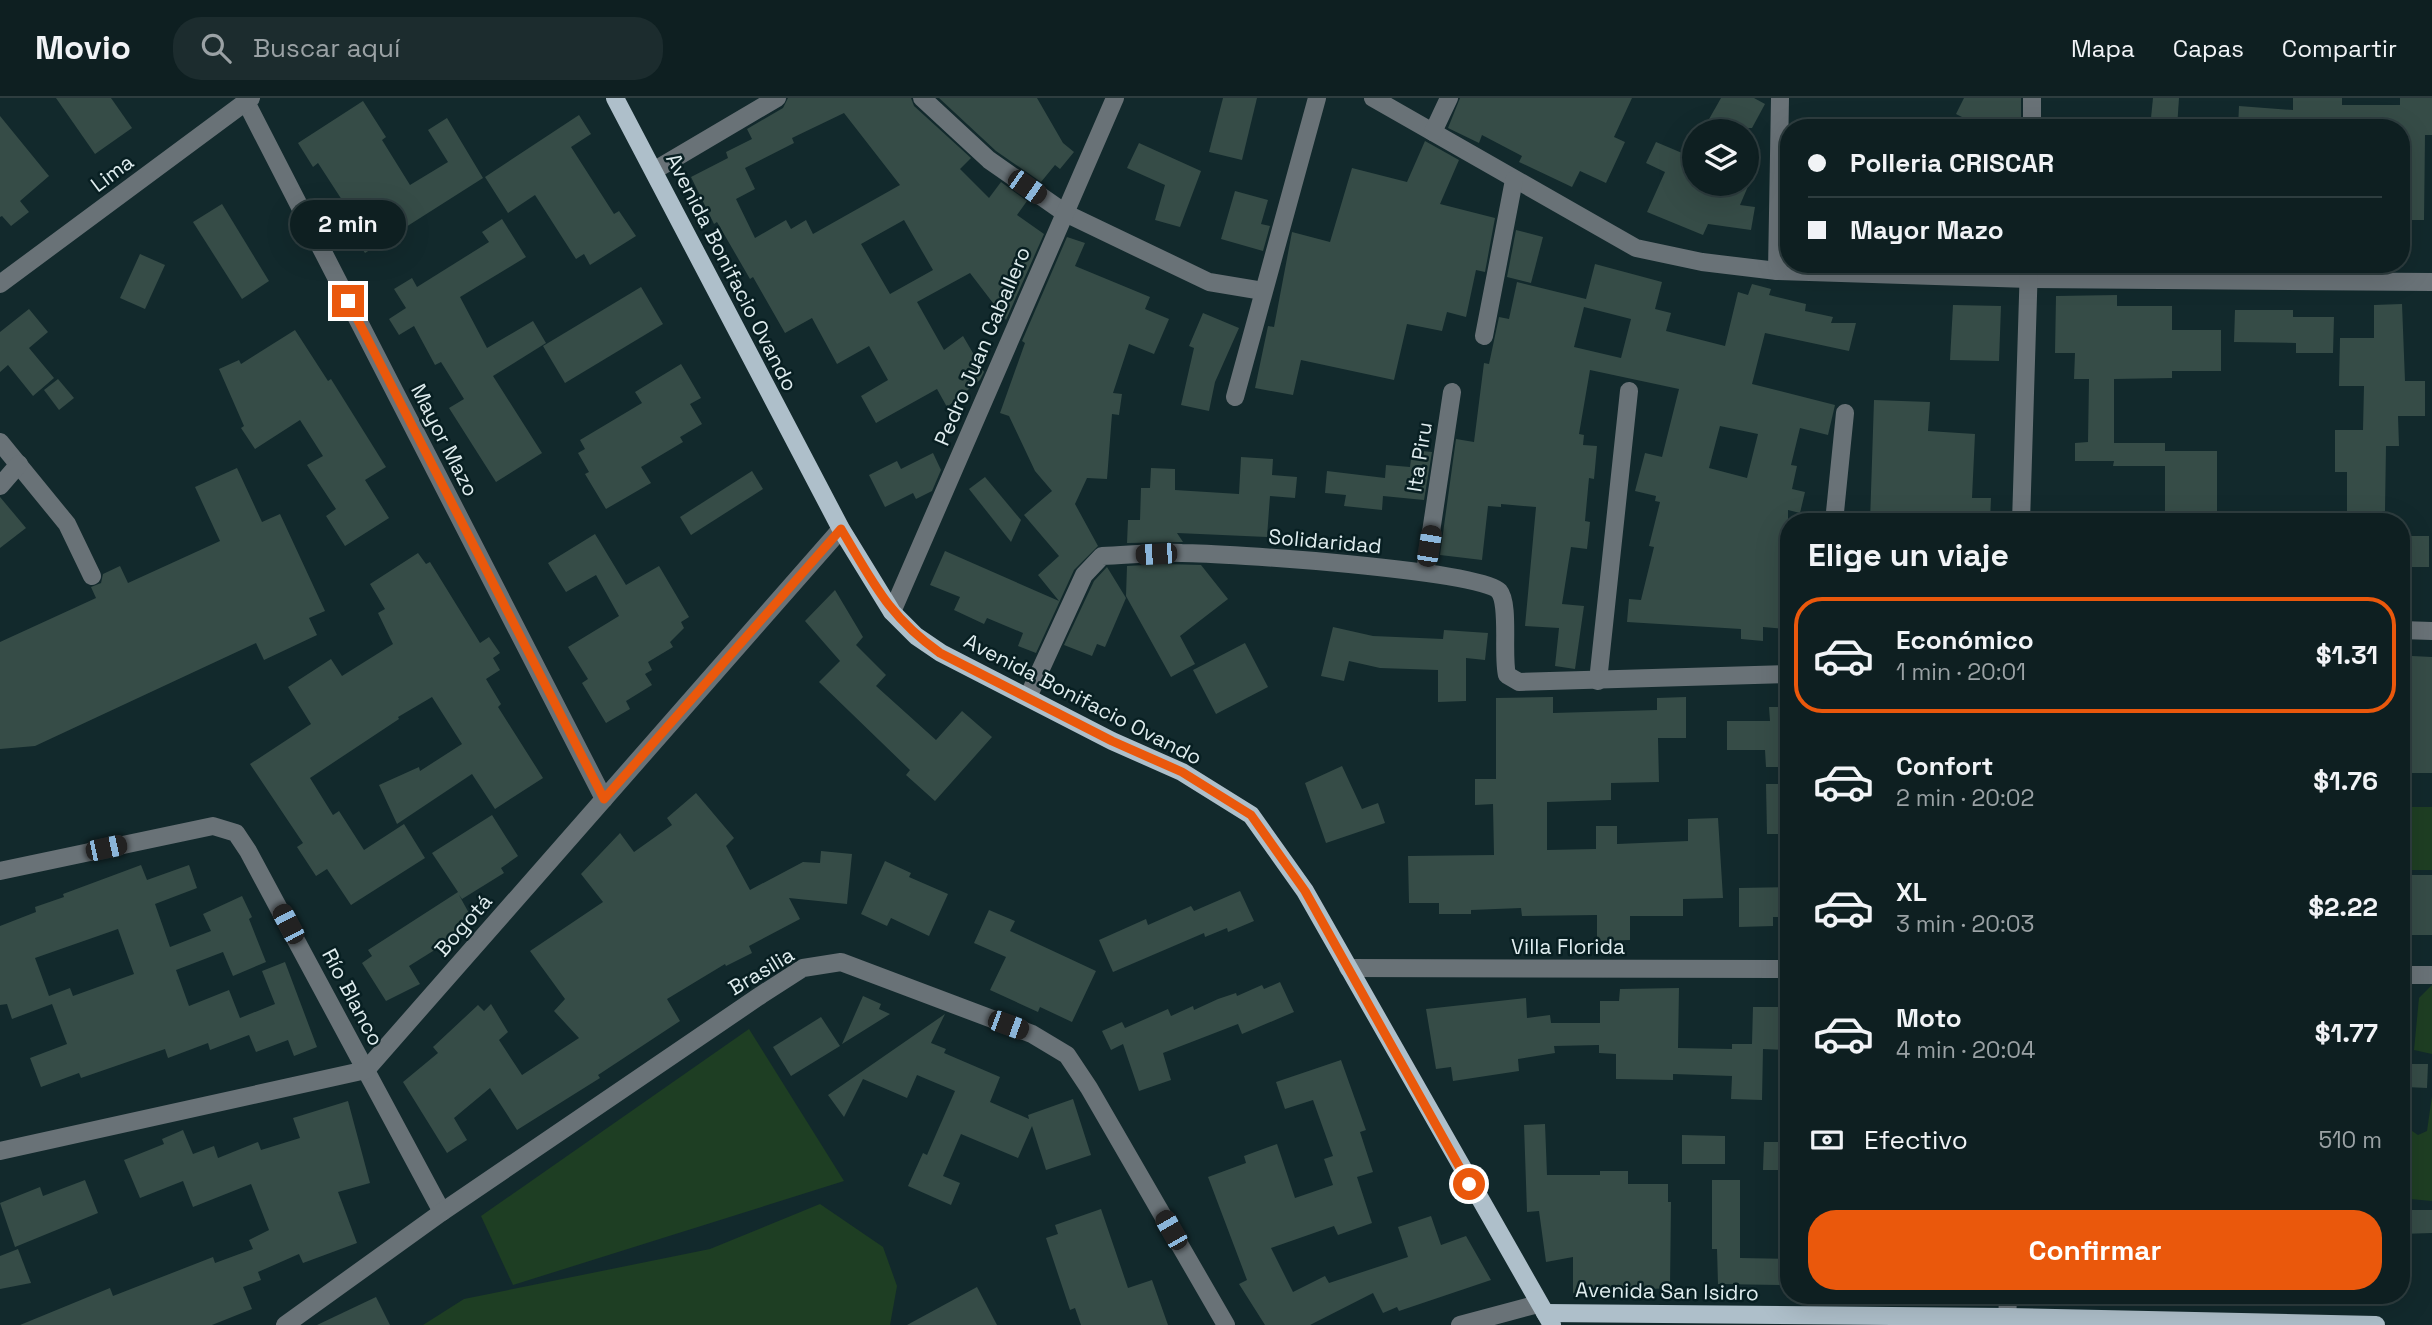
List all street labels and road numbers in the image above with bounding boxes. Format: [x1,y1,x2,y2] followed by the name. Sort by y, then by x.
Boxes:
[85,148,139,198] street label: Lima
[660,148,804,396] street label: Avenida Bonifacio Ovando
[928,242,1036,450] street label: Pedro Juan Caballero
[405,379,485,501] street label: Mayor Mazo
[1400,420,1438,494] street label: Ita Piru
[1267,523,1383,559] street label: Solidaridad
[959,627,1207,771] street label: Avenida Bonifacio Ovando
[428,888,498,962] street label: Bogotá
[1511,933,1625,960] street label: Villa Florida
[723,941,799,1001] street label: Brasilia
[316,944,390,1050] street label: Río Blanco
[1575,1276,1759,1306] street label: Avenida San Isidro

